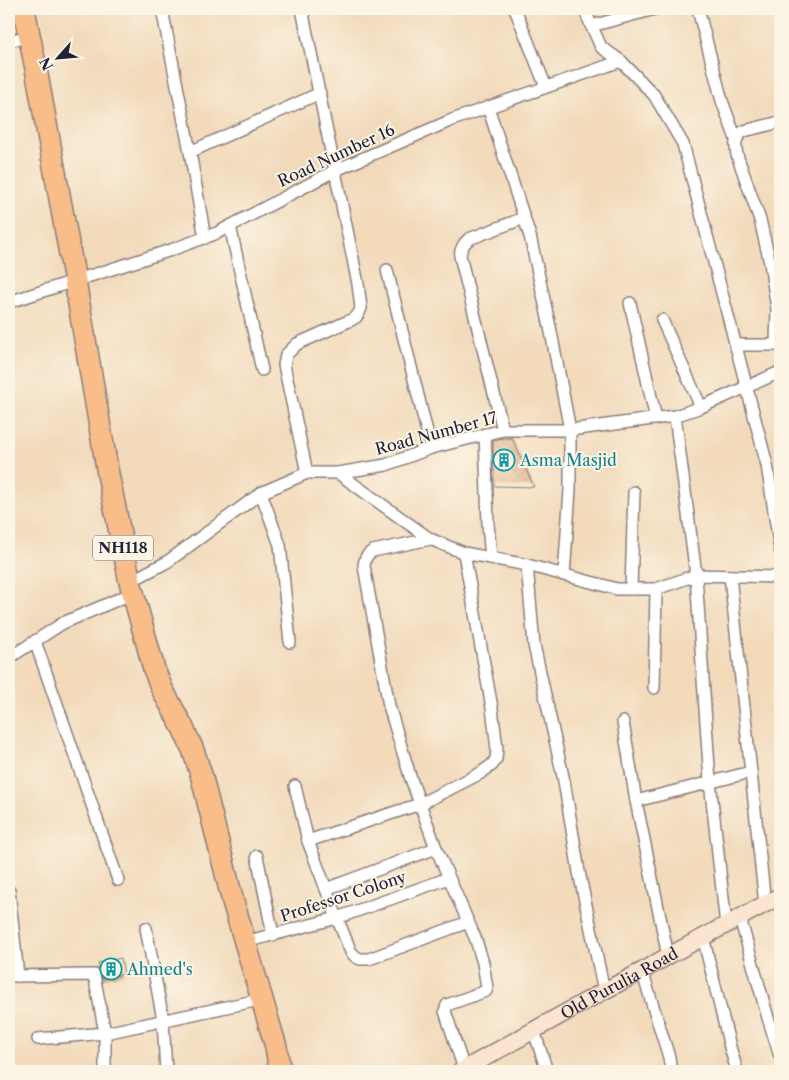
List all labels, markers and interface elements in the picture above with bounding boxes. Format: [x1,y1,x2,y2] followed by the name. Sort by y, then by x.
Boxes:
[32,32,82,82] north arrow
[36,54,57,73] text: N
[274,119,398,191] street label: Road Number 16
[373,407,499,459] street label: Road Number 17
[492,448,516,472] building icon: Asma Masjid
[519,450,617,470] place label: Asma Masjid
[93,536,153,560] road number: NH118
[278,866,409,926] street label: Professor Colony
[557,943,681,1023] street label: Old Purulia Road
[99,957,123,981] building icon: Ahmed's
[126,959,193,979] place label: Ahmed's

